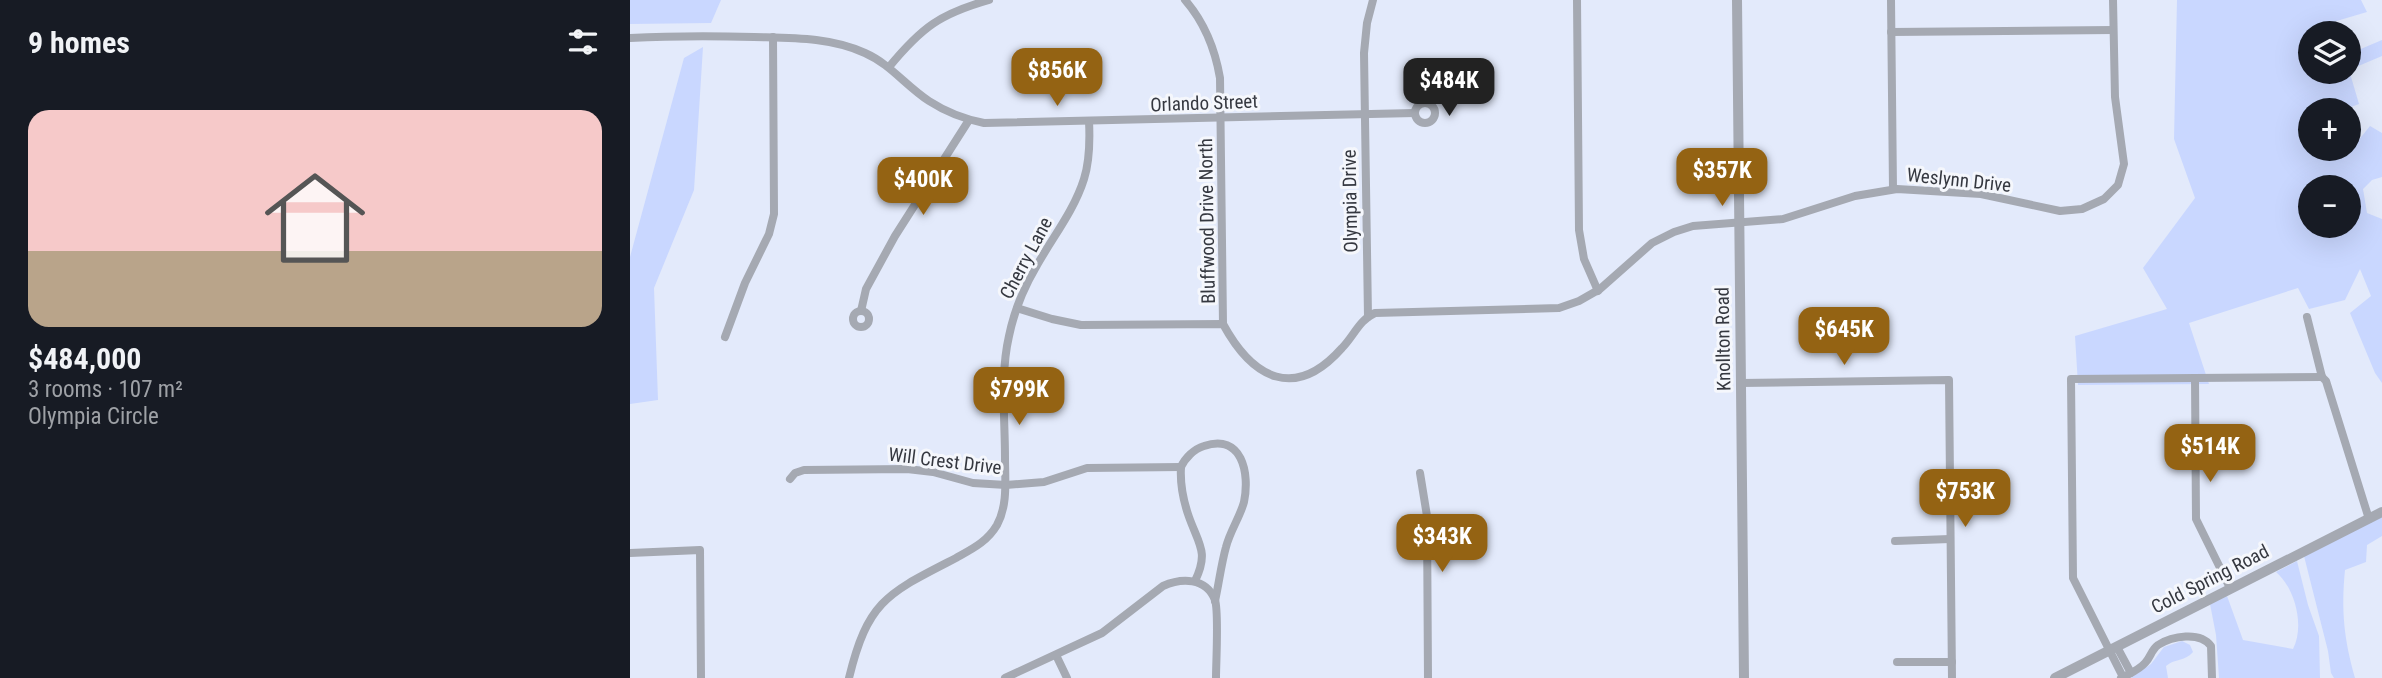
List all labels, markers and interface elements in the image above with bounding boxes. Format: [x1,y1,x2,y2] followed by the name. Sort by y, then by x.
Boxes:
[2298,21,2361,238] map controls
[2298,21,2361,84] button: layers
[564,23,602,61] icon: filters
[28,25,130,60] text: 9 homes
[1008,48,1106,108] pin: $856K
[1027,57,1087,84] text: $856K
[1400,58,1498,118] pin: $484K
[1419,67,1479,94] text: $484K
[1150,90,1258,116] street label: Orlando Street
[2298,98,2361,161] button: +
[1194,138,1220,304] street label: Bluffwood Drive North
[1673,148,1771,208] pin: $357K
[1338,149,1362,253] street label: Olympia Drive
[252,155,378,281] icon: home
[1692,157,1752,184] text: $357K
[874,158,972,217] pin: $400K
[1906,163,2012,197] street label: Weslynn Drive
[893,166,953,193] text: $400K
[2298,175,2361,238] button: −
[995,213,1057,303] street label: Cherry Lane
[1711,287,1735,391] street label: Knollton Road
[1795,308,1893,367] pin: $645K
[1814,316,1874,343] text: $645K
[28,341,141,376] text: $484,000
[970,368,1068,427] pin: $799K
[28,376,183,403] text: 3 rooms · 107 m²
[989,376,1049,403] text: $799K
[28,403,159,430] text: Olympia Circle
[2161,424,2259,484] pin: $514K
[2180,433,2240,460] text: $514K
[887,443,1003,479] street label: Will Crest Drive
[1916,470,2014,529] pin: $753K
[1935,478,1995,505] text: $753K
[1393,514,1491,574] pin: $343K
[1412,523,1472,550] text: $343K
[2147,539,2273,619] street label: Cold Spring Road

